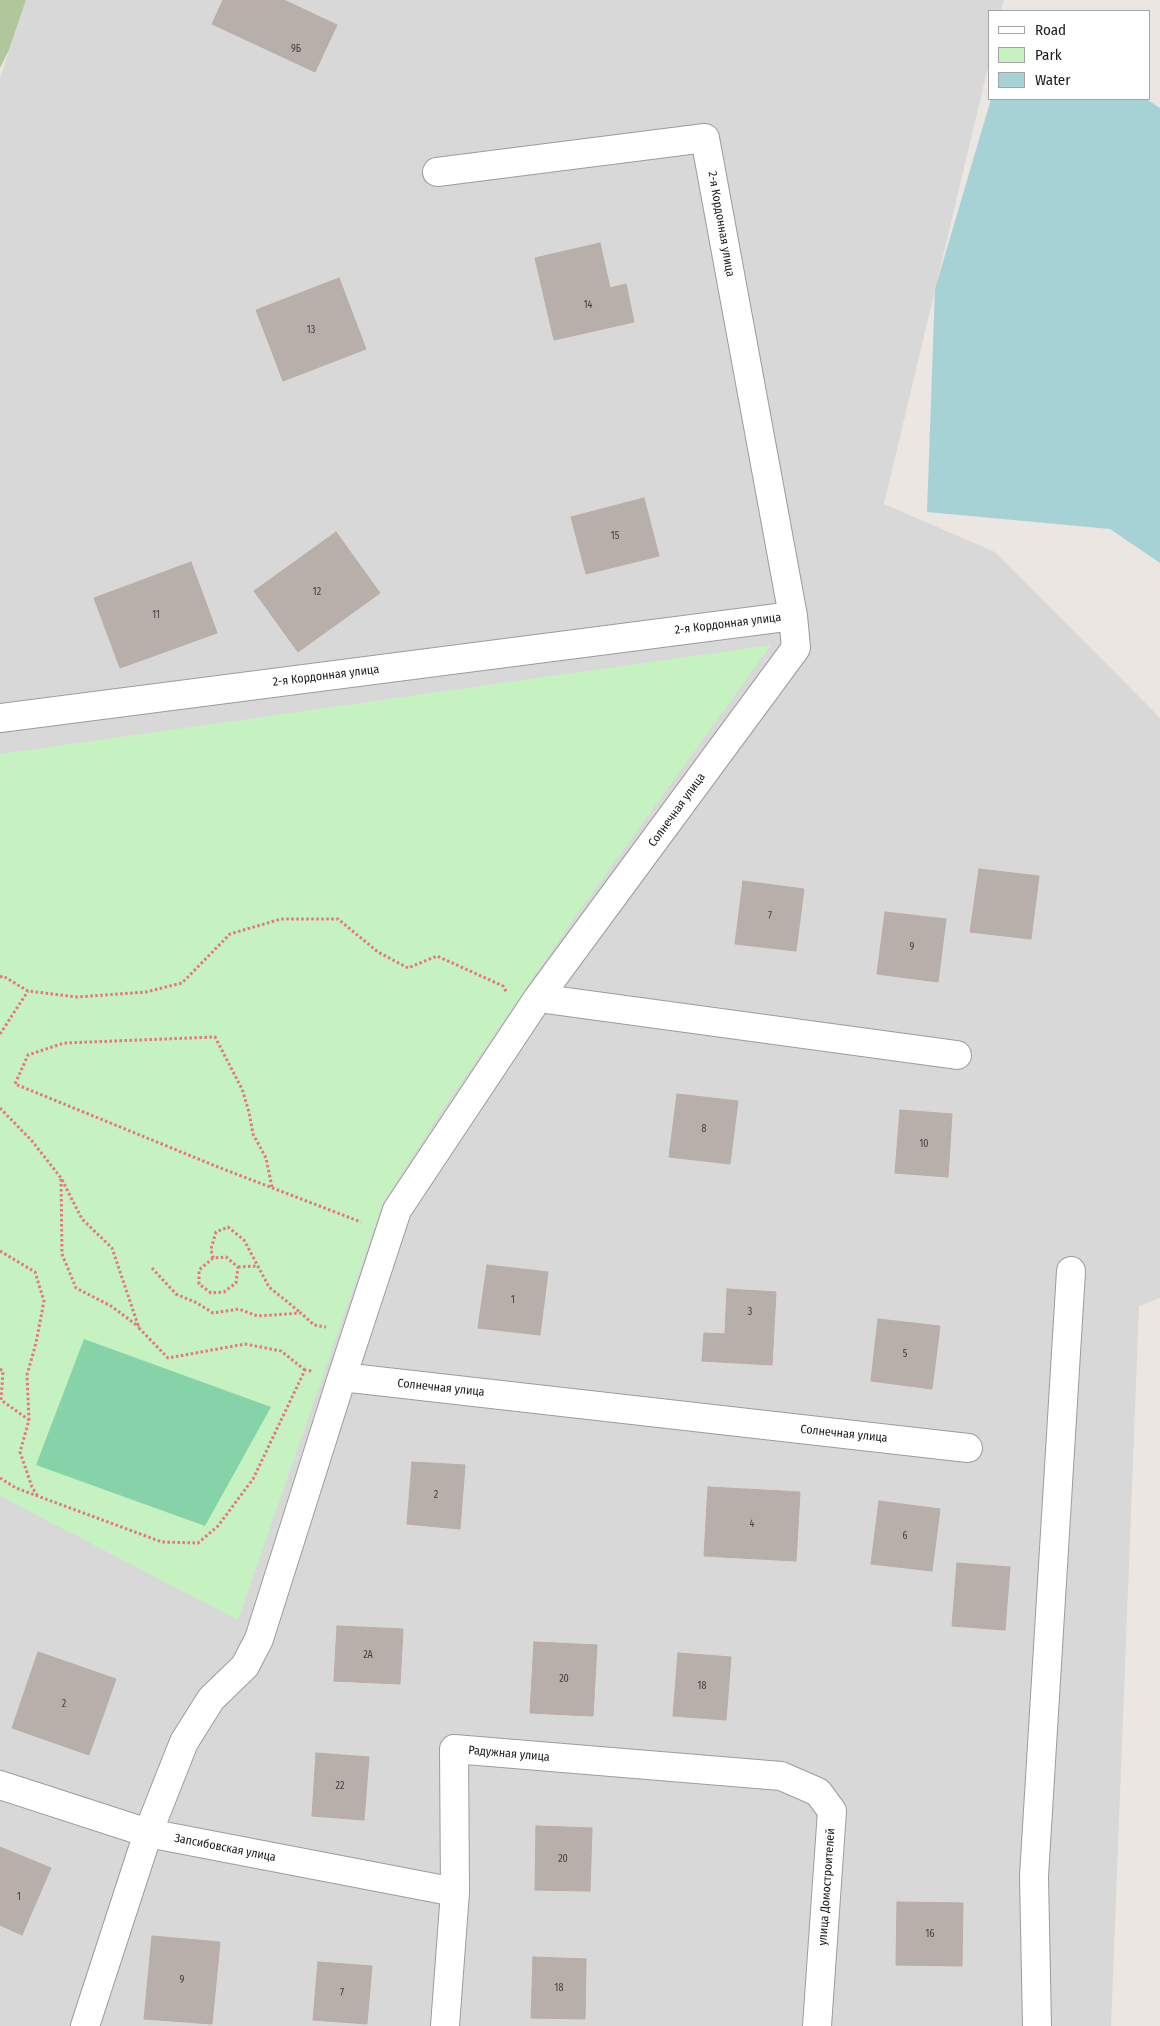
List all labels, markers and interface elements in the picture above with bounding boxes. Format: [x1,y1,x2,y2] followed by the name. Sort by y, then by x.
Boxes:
[988,10,1150,100] legend
[1035,21,1066,39] text: Road
[291,43,301,55] house number: 9Б
[1035,46,1062,64] text: Park
[1035,71,1070,89] text: Water
[705,170,737,278] street label: 2-я Кордонная улица
[584,299,592,311] house number: 14
[307,324,315,336] house number: 13
[611,530,619,542] house number: 15
[313,586,321,598] house number: 12
[152,609,160,621] house number: 11
[674,610,782,638] street label: 2-я Кордонная улица
[272,662,380,690] street label: 2-я Кордонная улица
[645,770,709,850] street label: Солнечная улица
[768,910,772,922] house number: 7
[910,941,914,953] house number: 9
[702,1123,706,1135] house number: 8
[919,1138,929,1150] house number: 10
[511,1294,515,1306] house number: 1
[748,1306,752,1318] house number: 3
[903,1348,907,1360] house number: 5
[397,1376,485,1400] street label: Солнечная улица
[800,1422,888,1446] street label: Солнечная улица
[434,1489,438,1501] house number: 2
[750,1518,754,1530] house number: 4
[903,1530,907,1542] house number: 6
[363,1649,373,1661] house number: 2А
[559,1673,569,1685] house number: 20
[698,1680,706,1692] house number: 18
[62,1698,66,1710] house number: 2
[468,1743,550,1765] street label: Радужная улица
[336,1780,344,1792] house number: 22
[816,1828,838,1946] street label: улица Домостроителей
[173,1831,277,1865] street label: Запсибовская улица
[558,1853,568,1865] house number: 20
[17,1891,21,1903] house number: 1
[926,1928,934,1940] house number: 16
[180,1974,184,1986] house number: 9
[555,1982,563,1994] house number: 18
[340,1987,344,1999] house number: 7

